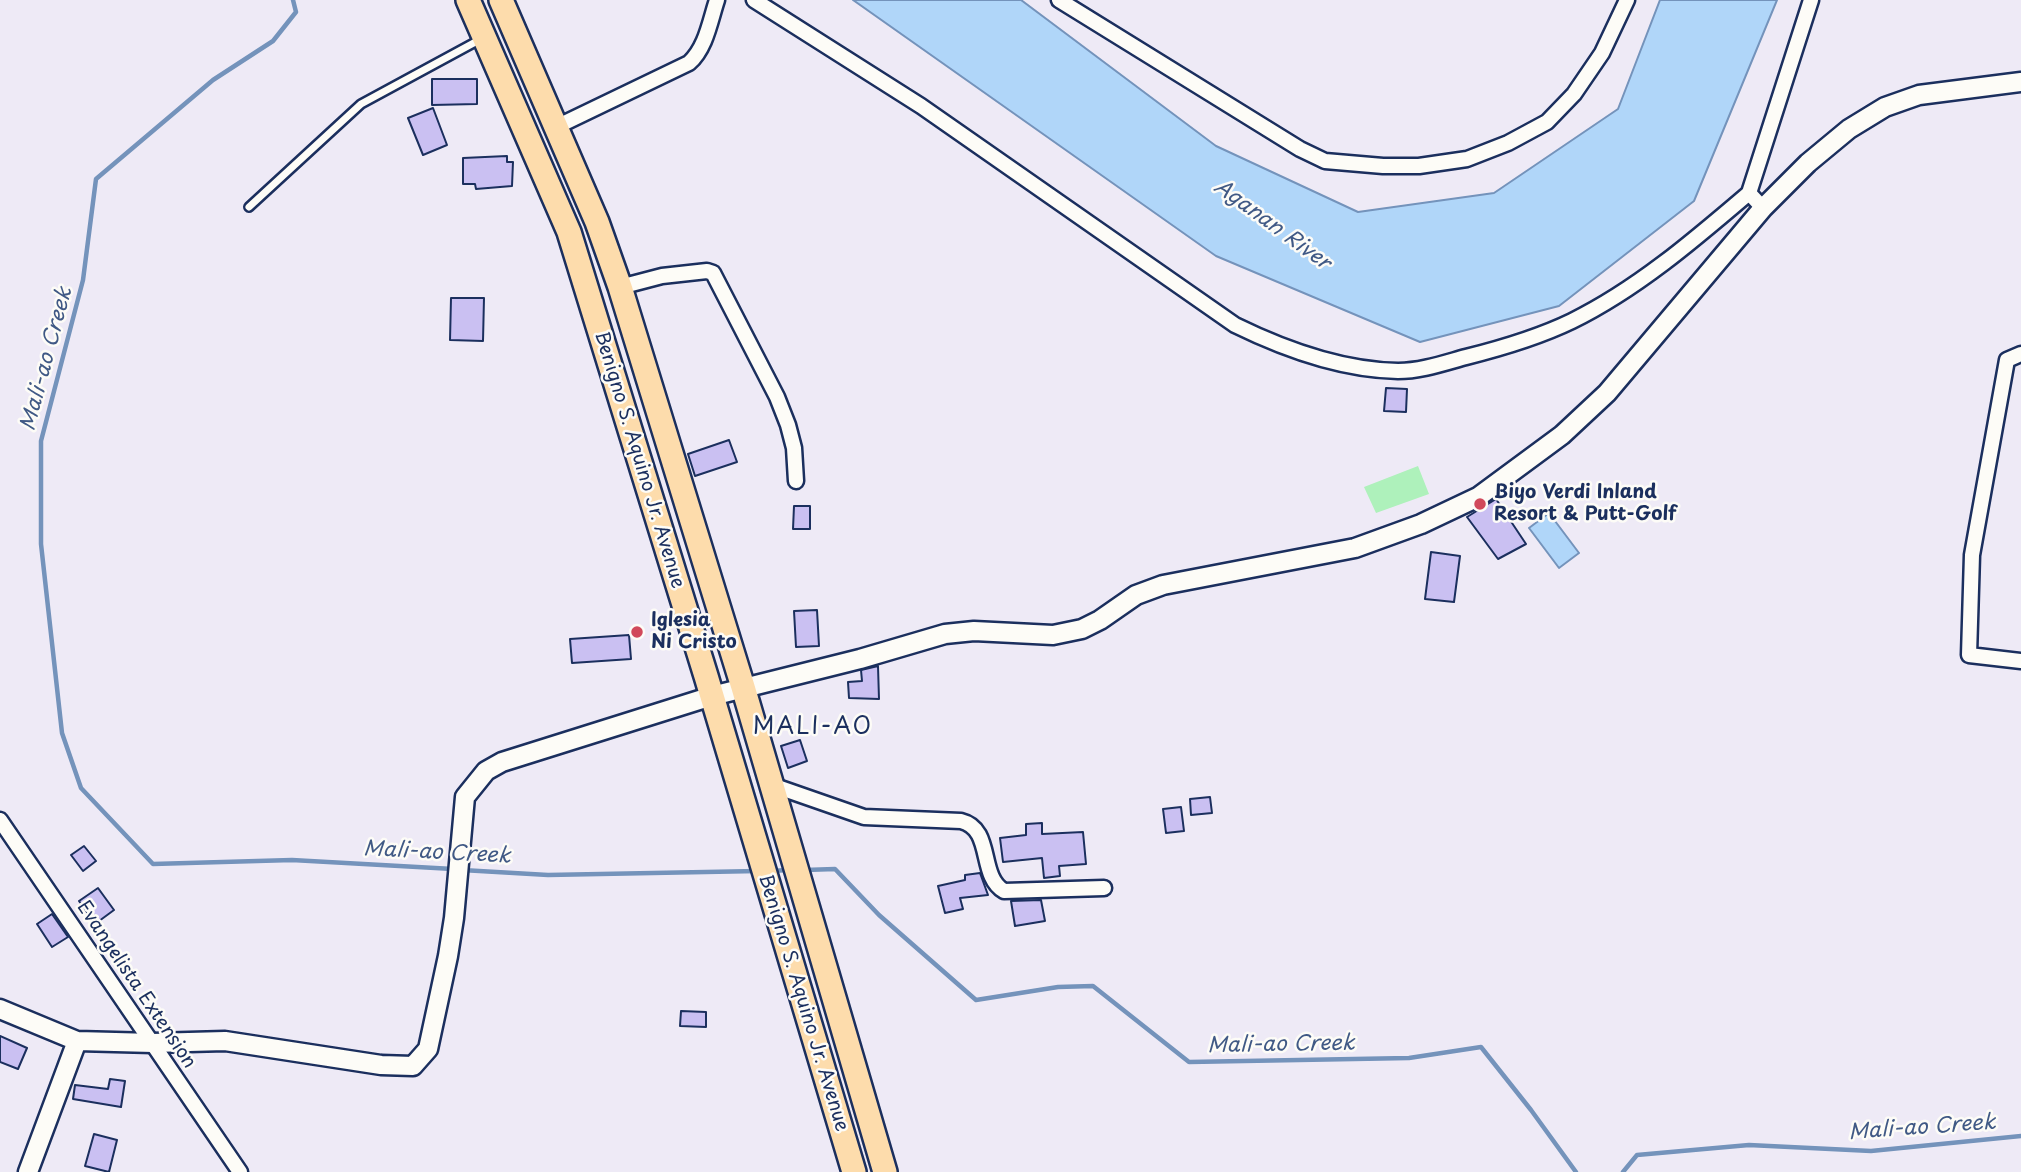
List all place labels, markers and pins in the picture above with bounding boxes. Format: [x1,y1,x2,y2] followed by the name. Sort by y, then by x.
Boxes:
[1494,482,1677,526] place label: Biyo Verdi Inland Resort & Putt-Golf
[1472,496,1488,512] marker: Biyo Verdi Inland Resort & Putt-Golf
[651,610,737,654] place label: Iglesia Ni Cristo
[629,624,645,640] marker: Iglesia Ni Cristo

